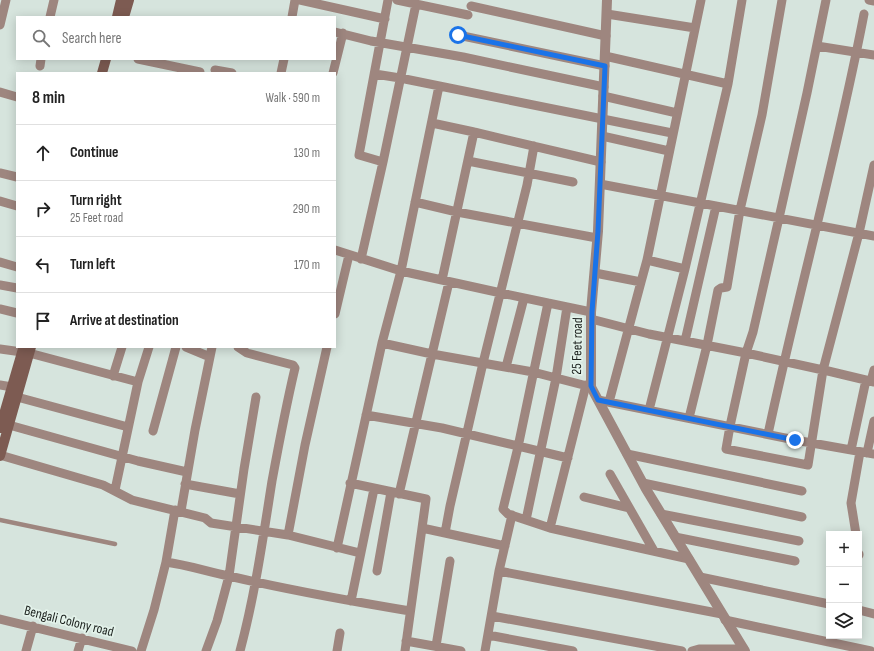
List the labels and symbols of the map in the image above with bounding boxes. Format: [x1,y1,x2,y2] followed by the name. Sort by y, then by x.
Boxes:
[449,26,467,44] route start
[568,317,586,375] street label: 25 Feet road
[786,431,804,449] route end
[22,602,116,640] street label: Bengali Colony road

